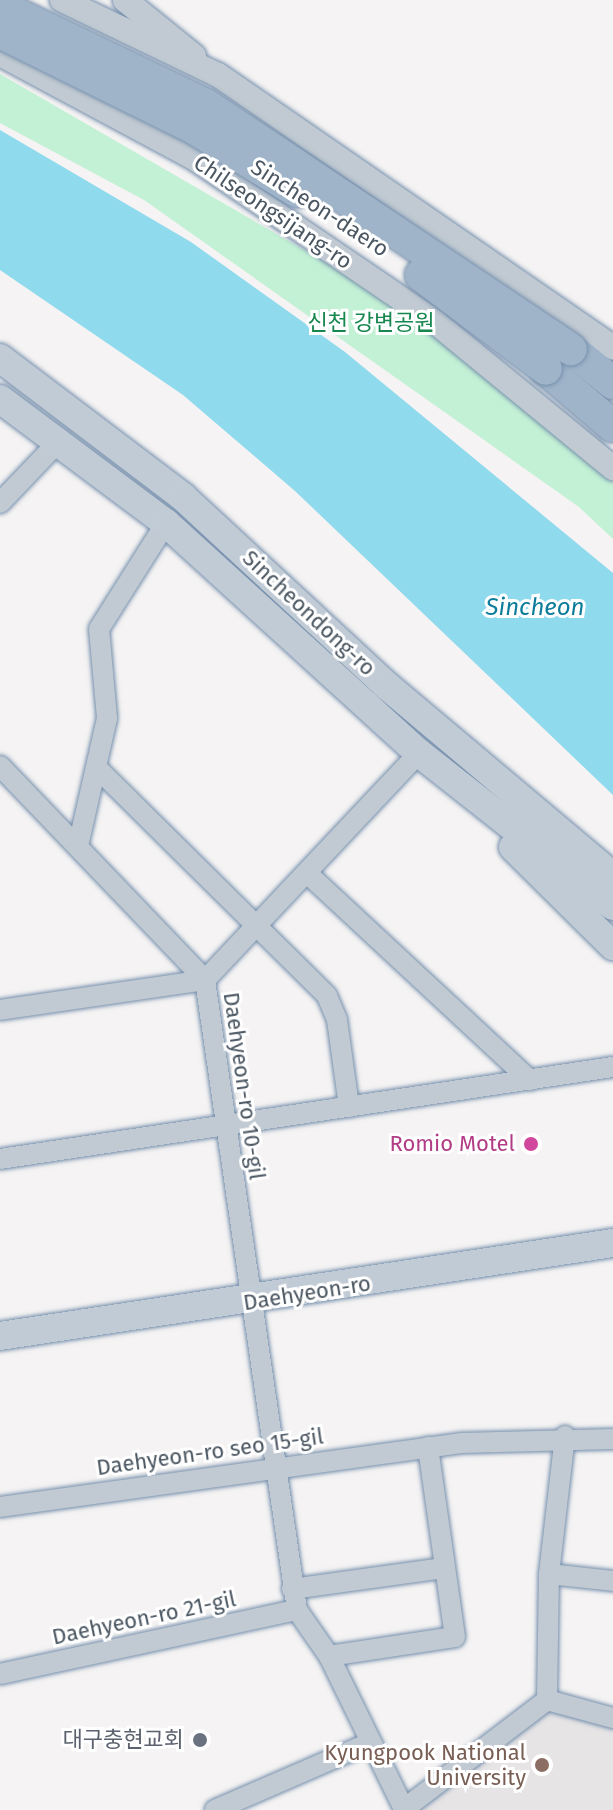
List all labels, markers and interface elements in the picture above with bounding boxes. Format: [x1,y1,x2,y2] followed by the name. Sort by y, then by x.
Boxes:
[189,149,357,275] street label: Chilseongsijang-ro
[246,154,394,262] street label: Sincheon-daero
[307,310,435,336] park label: 신천 강변공원
[237,545,381,681] street label: Sincheondong-ro
[486,594,584,622] water label: Sincheon
[218,990,270,1182] street label: Daehyeon-ro 10-gil
[389,1131,515,1157] place label: Romio Motel
[522,1135,540,1153] marker: Romio Motel
[241,1270,373,1316] street label: Daehyeon-ro
[95,1423,325,1481] street label: Daehyeon-ro seo 15-gil
[50,1586,238,1650] street label: Daehyeon-ro 21-gil
[63,1727,184,1753] place label: 대구충현교회
[191,1731,209,1749] marker: 대구충현교회
[324,1739,526,1790] place label: Kyungpook National University
[533,1756,551,1774] marker: Kyungpook National University

